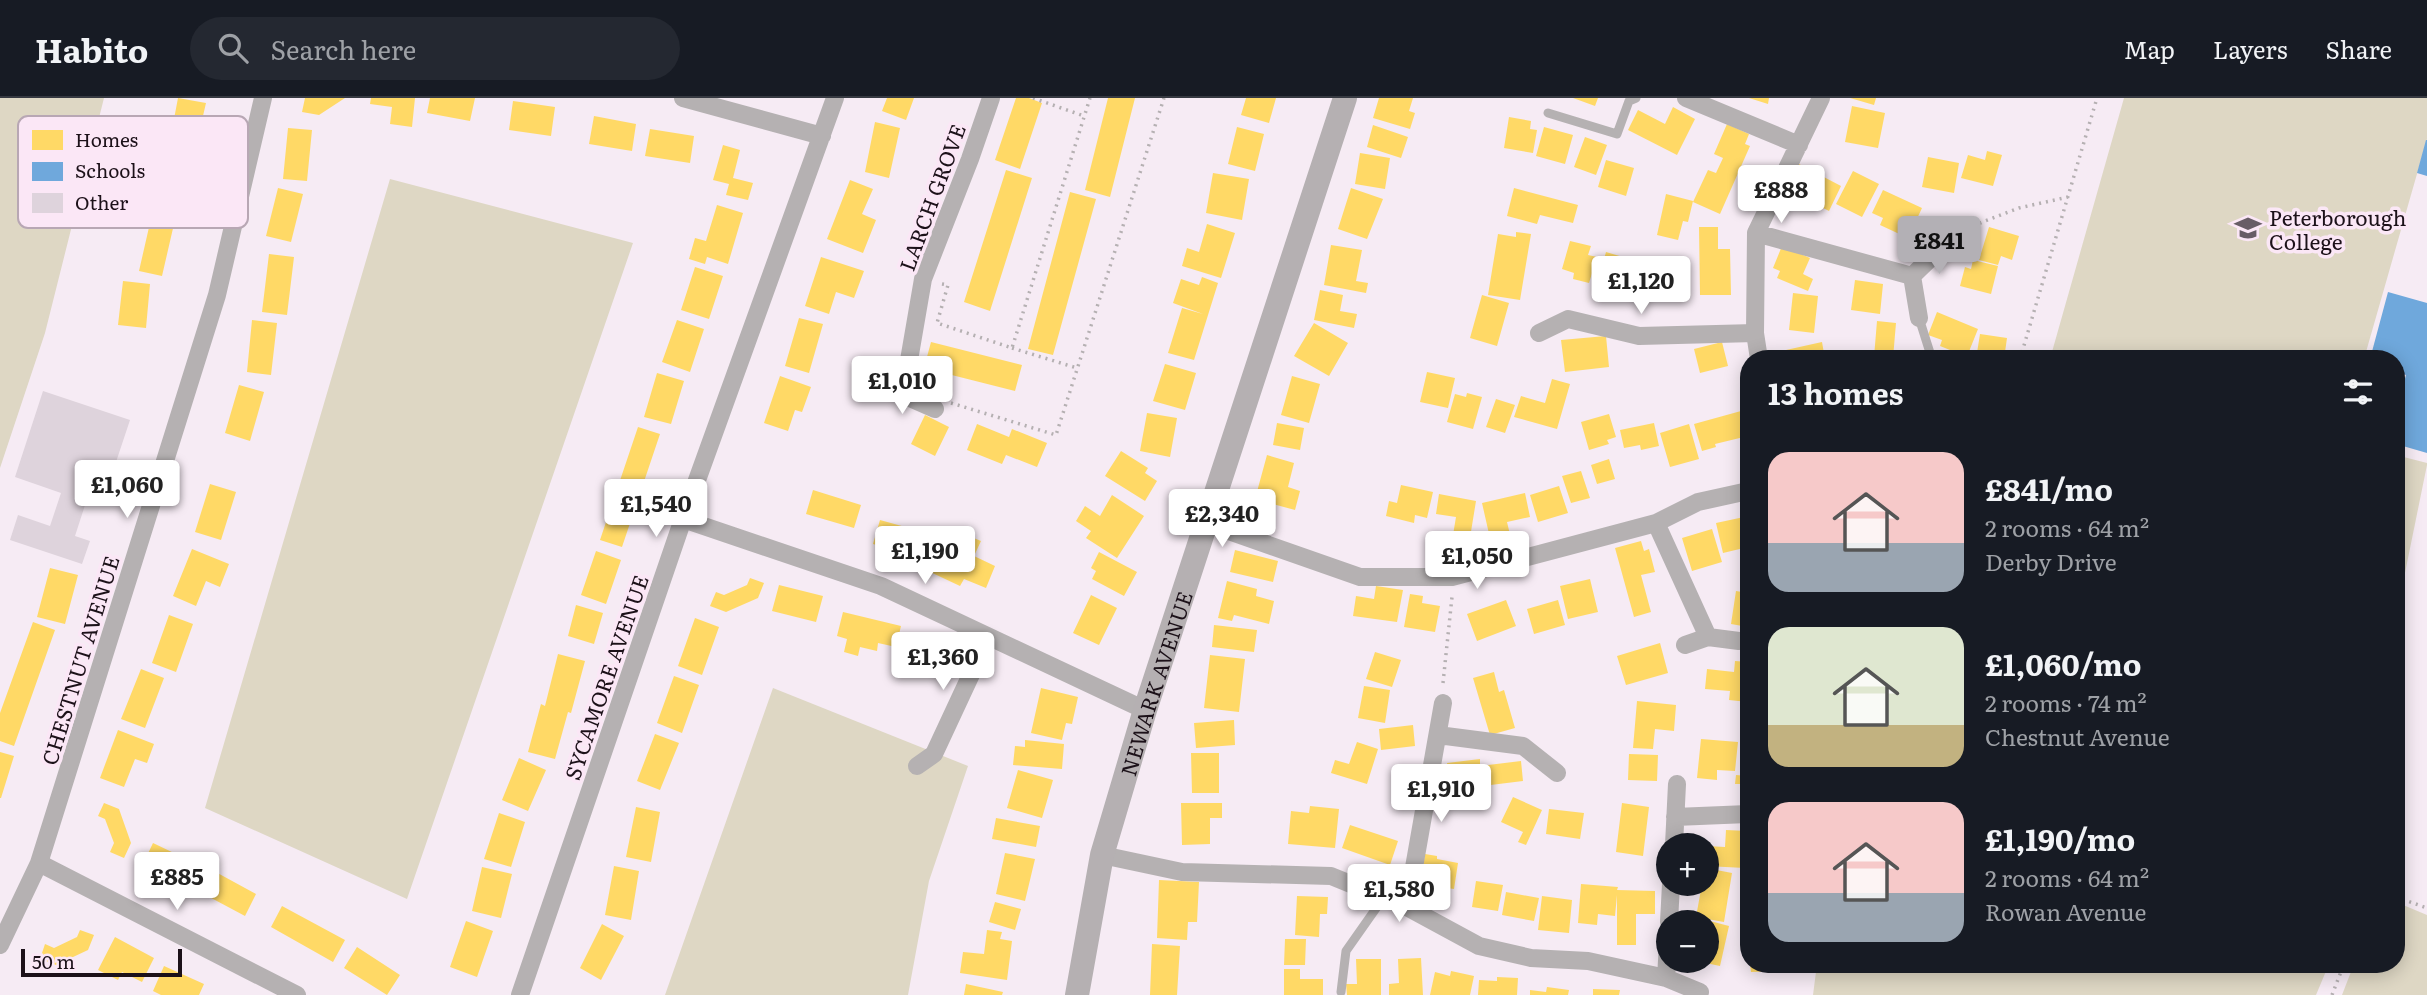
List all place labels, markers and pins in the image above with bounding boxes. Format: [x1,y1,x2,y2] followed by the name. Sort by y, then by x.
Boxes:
[1740,166,1822,225] pin: £888
[2269,201,2406,256] place label: Peterborough College
[2233,213,2263,243] school or university icon: Peterborough College
[1898,216,1980,276] pin: £841
[1584,256,1698,316] pin: £1,120
[845,356,959,416] pin: £1,010
[70,460,184,520] pin: £1,060
[599,480,713,539] pin: £1,540
[1165,490,1279,549] pin: £2,340
[868,526,982,586] pin: £1,190
[1420,532,1534,591] pin: £1,050
[886,632,1000,692] pin: £1,360
[1384,764,1498,824] pin: £1,910
[136,852,218,912] pin: £885
[1342,864,1456,924] pin: £1,580

